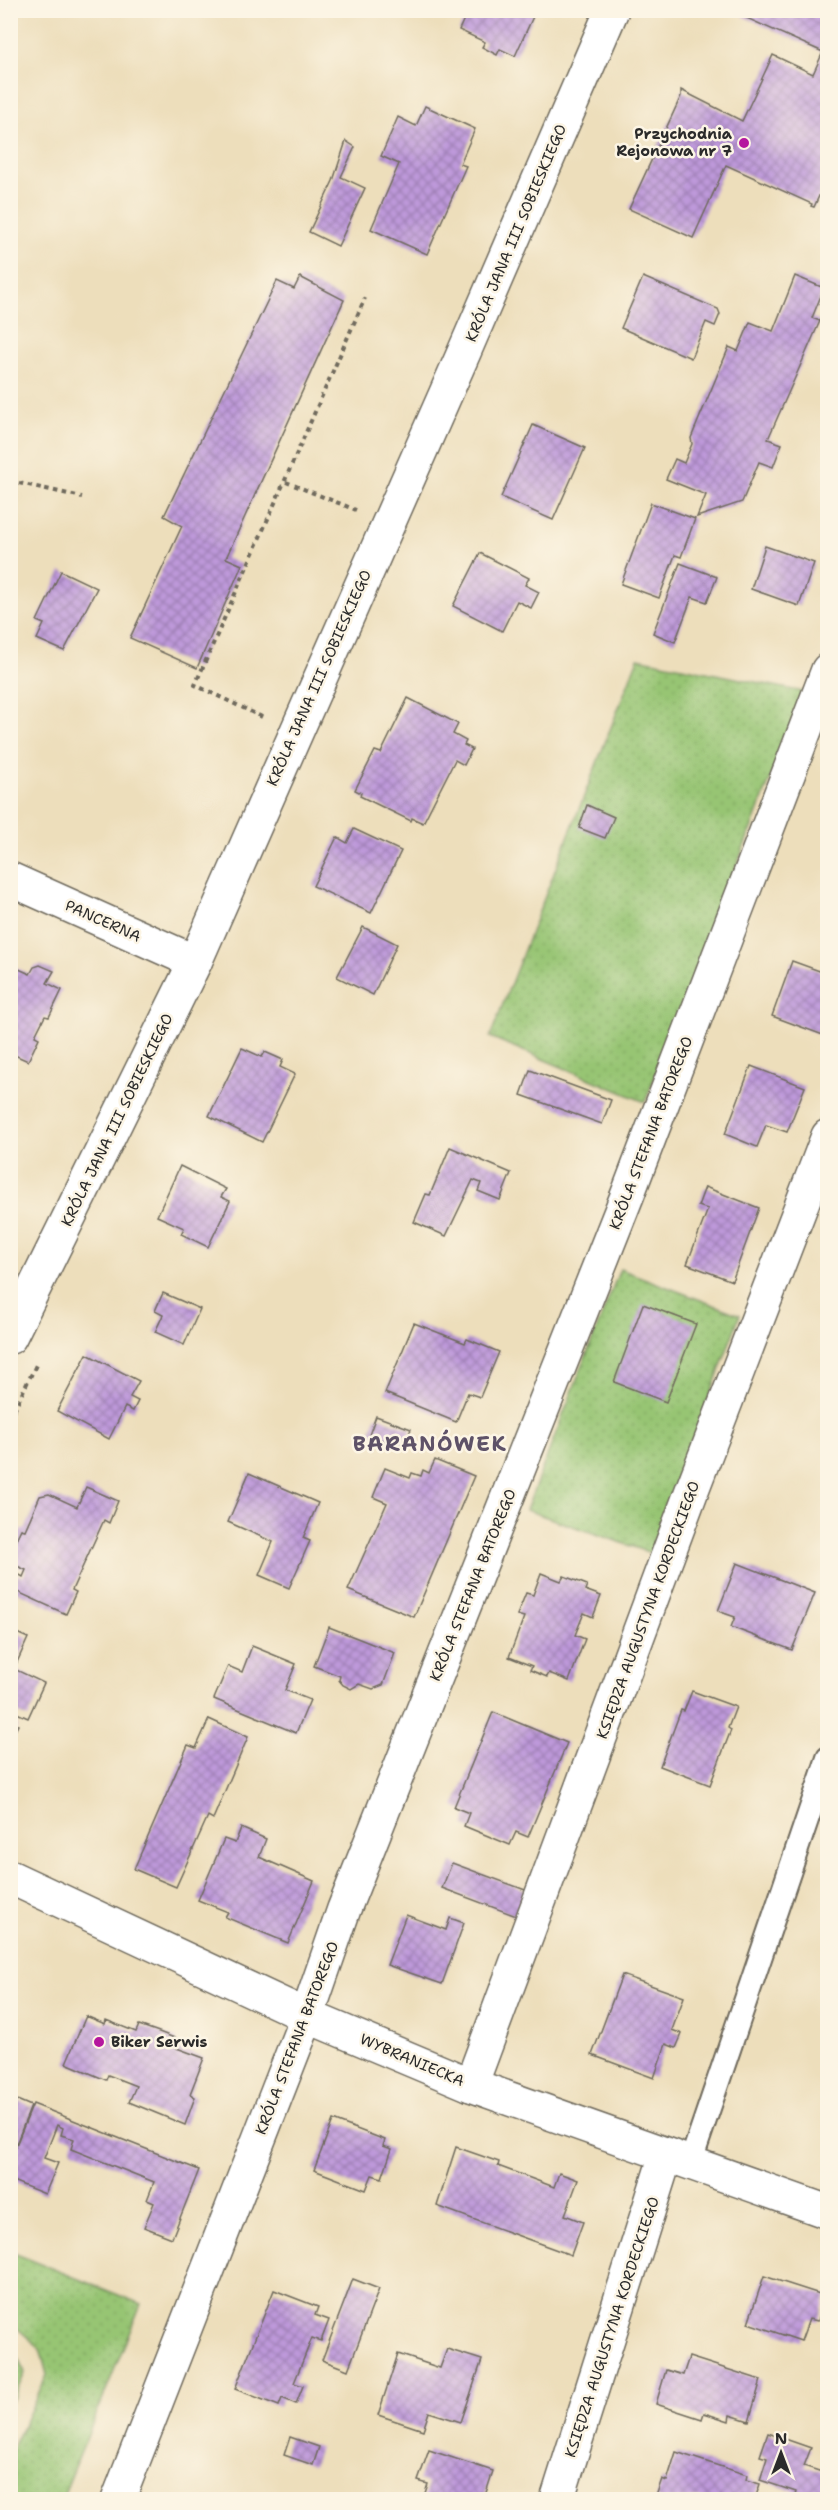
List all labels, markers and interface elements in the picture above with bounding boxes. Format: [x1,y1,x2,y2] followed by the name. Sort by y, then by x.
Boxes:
[460,121,571,345] street label: KRÓLA JANA III SOBIESKIEGO
[616,124,733,161] place label: Przychodnia Rejonowa nr 7
[737,136,751,150] marker: Przychodnia Rejonowa nr 7
[261,566,376,789] street label: KRÓLA JANA III SOBIESKIEGO
[62,895,144,947] street label: PANCERNA
[56,1010,177,1230] street label: KRÓLA JANA III SOBIESKIEGO
[604,1033,697,1233] street label: KRÓLA STEFANA BATOREGO
[353,1429,507,1458] district label: BARANÓWEK
[592,1478,704,1742] street label: KSIĘDZA AUGUSTYNA KORDECKIEGO
[424,1486,521,1684] street label: KRÓLA STEFANA BATOREGO
[250,1938,343,2138] street label: KRÓLA STEFANA BATOREGO
[357,2029,467,2091] street label: WYBRANIECKA
[111,2032,208,2052] place label: Biker Serwis
[92,2035,106,2049] marker: Biker Serwis
[560,2194,664,2460] street label: KSIĘDZA AUGUSTYNA KORDECKIEGO
[751,2423,811,2483] north arrow
[775,2428,787,2449] text: N

